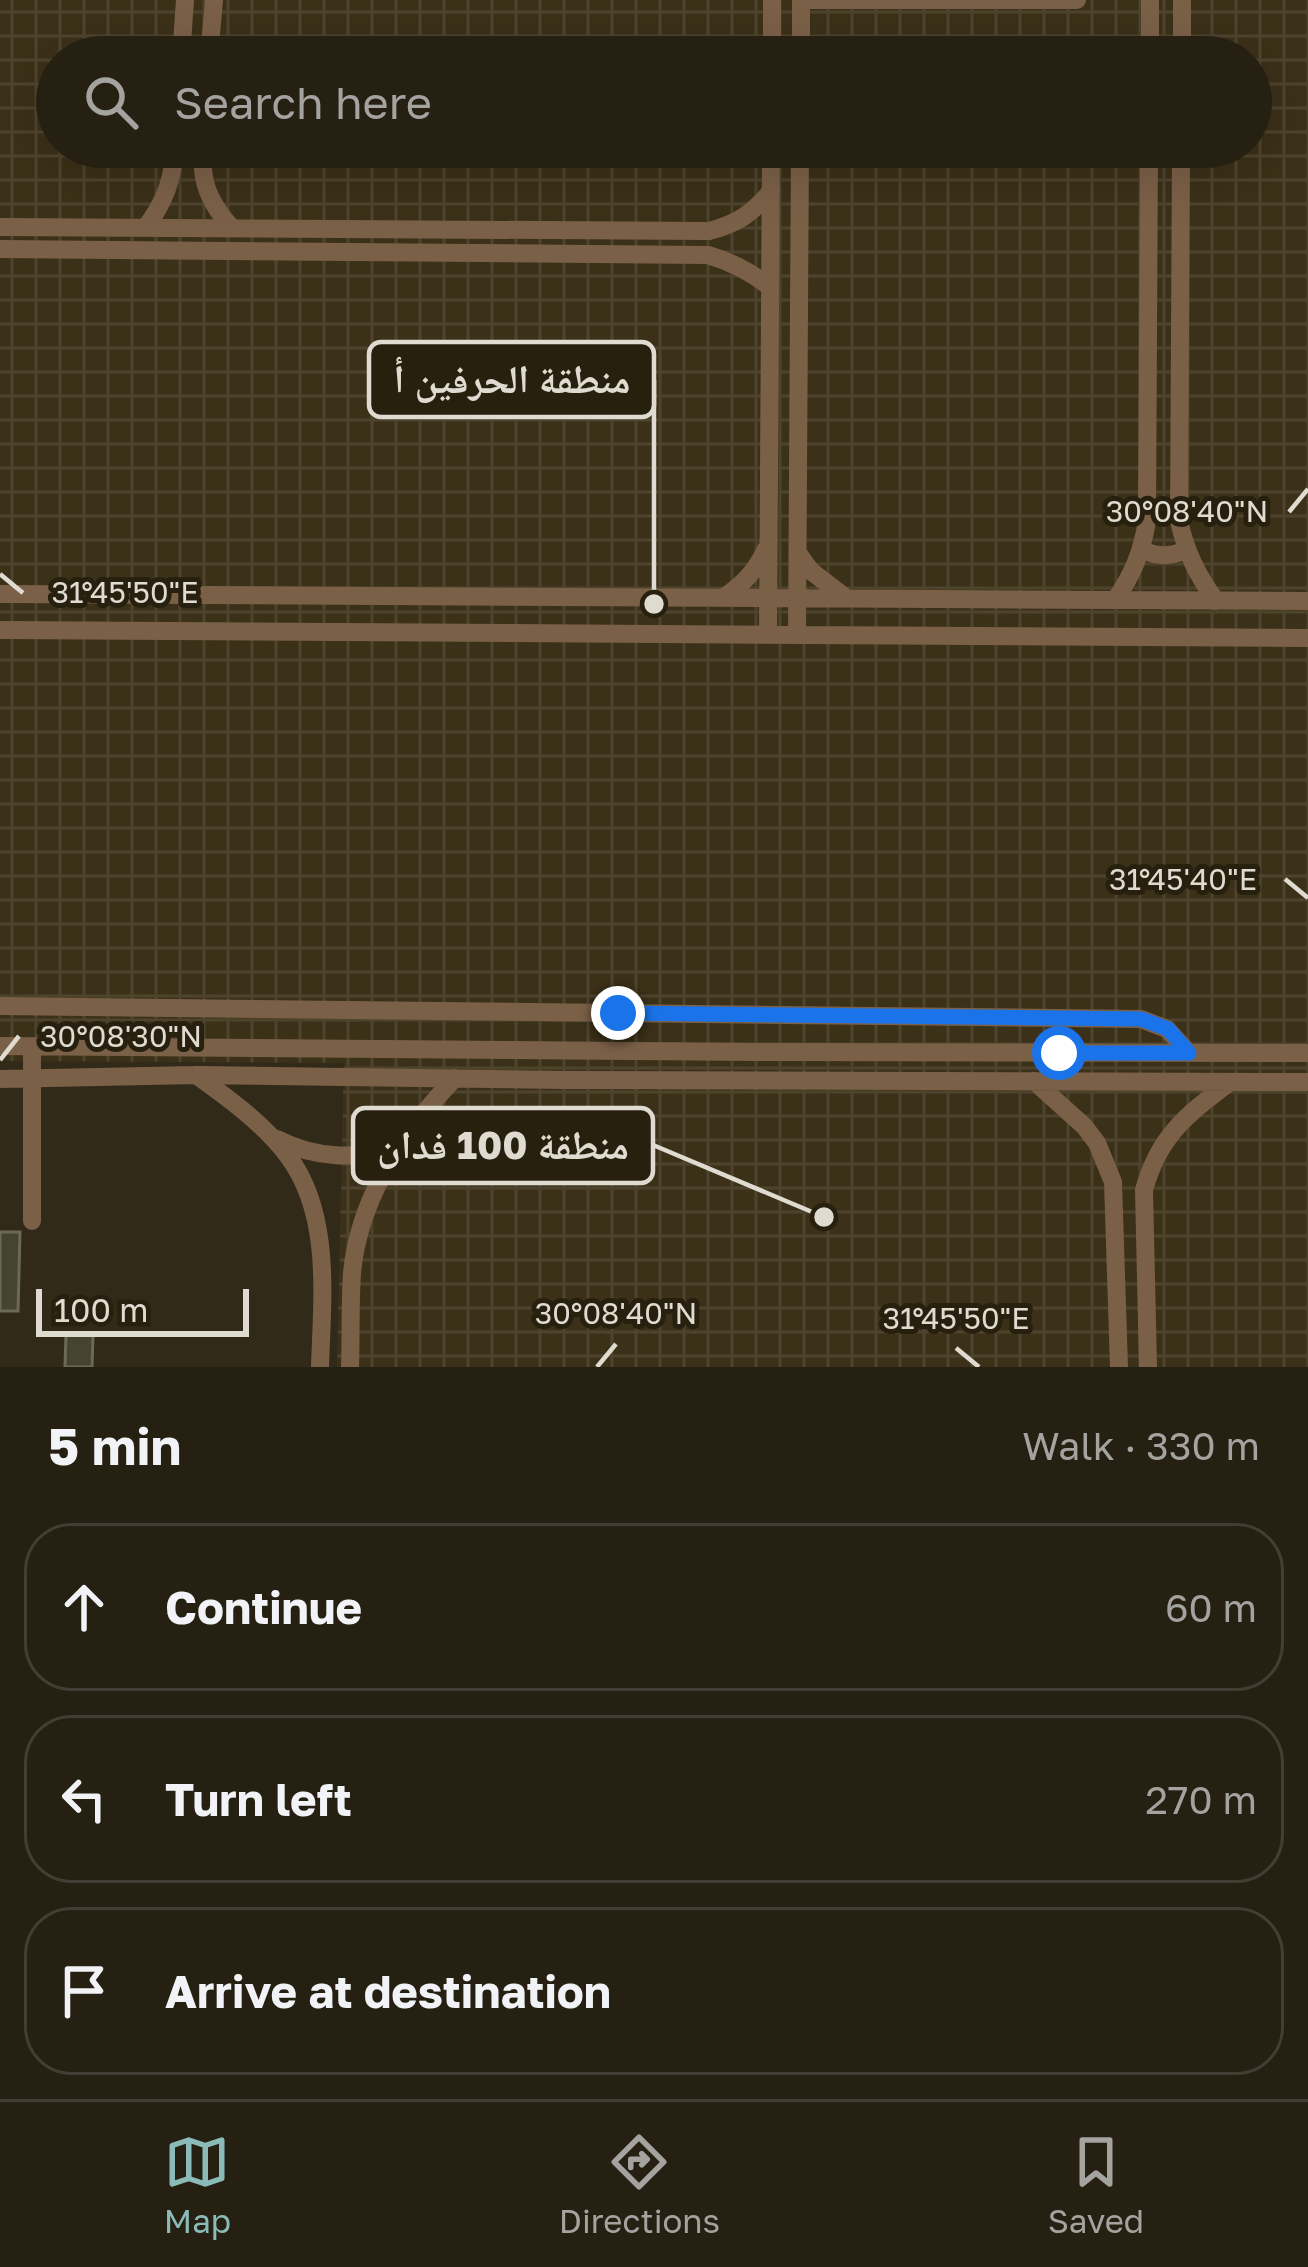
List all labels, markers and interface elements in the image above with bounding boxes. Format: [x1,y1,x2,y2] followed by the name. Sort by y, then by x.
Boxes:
[36,36,1272,168] search box
[78,69,144,135] icon: search
[174,75,432,129] text: Search here
[369,342,654,417] callout: منطقة الحرفين أ
[394,355,630,403] text: منطقة الحرفين أ
[1106,493,1268,529] text: 30°08'40"N
[52,574,199,610] text: 31°45'50"E
[1109,861,1257,897] text: 31°45'40"E
[591,986,645,1040] route end
[40,1018,202,1054] text: 30°08'30"N
[1032,1026,1086,1080] route start
[353,1108,653,1183] callout: منطقة 100 فدان
[377,1121,629,1169] text: منطقة 100 فدان
[36,1283,249,1336] scale bar
[54,1290,148,1329] text: 100 m
[535,1295,697,1331] text: 30°08'40"N
[883,1300,1030,1336] text: 31°45'50"E
[48,1415,181,1476] text: 5 min
[1022,1422,1260,1469] text: Walk · 330 m
[51,1574,117,1640] icon: ahead
[165,1580,362,1634] text: Continue
[1165,1584,1257,1631] text: 60 m
[51,1766,117,1832] icon: left
[165,1772,352,1826] text: Turn left
[1145,1776,1257,1823] text: 270 m
[51,1958,117,2024] icon: arrive
[165,1964,611,2018] text: Arrive at destination
[164,2129,231,2240] tab: Map
[559,2129,720,2240] tab: Directions
[1048,2129,1144,2240] tab: Saved

